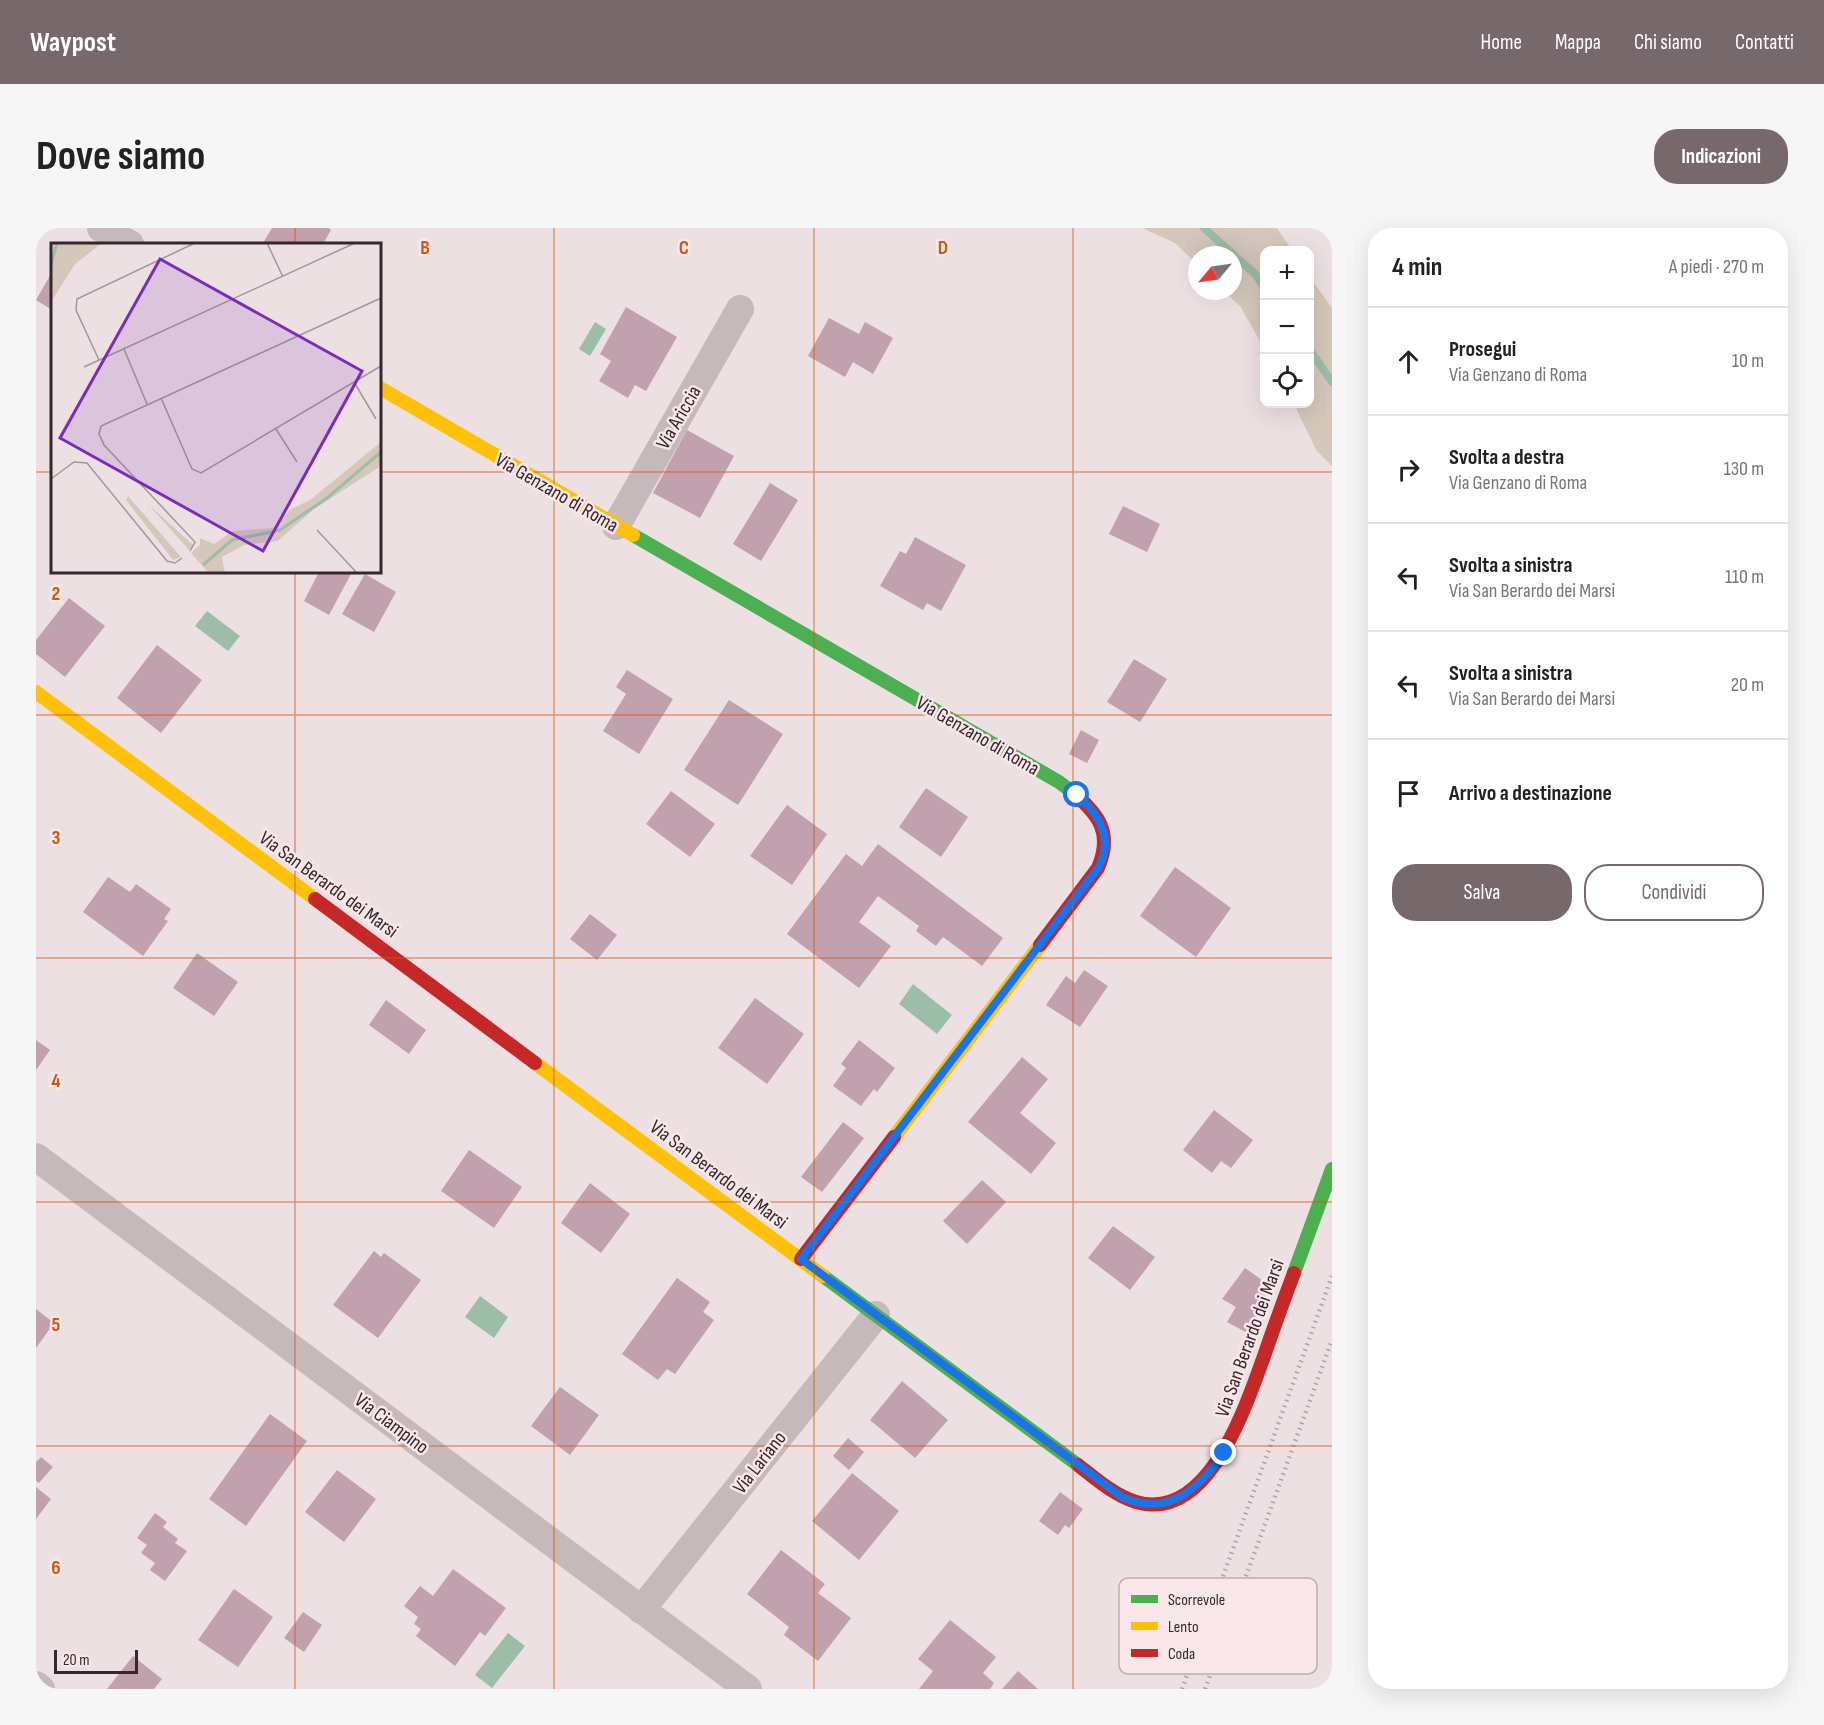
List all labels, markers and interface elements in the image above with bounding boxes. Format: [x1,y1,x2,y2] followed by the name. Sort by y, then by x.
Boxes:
[30,26,116,59] text: Waypost
[1481,30,1522,55] text: Home
[1555,30,1601,55] text: Mappa
[1634,30,1702,55] text: Chi siamo
[1735,30,1794,55] text: Contatti
[1654,129,1788,184] button: Indicazioni
[36,131,205,182] text: Dove siamo
[420,236,430,260] text: B
[679,236,689,260] text: C
[938,236,948,260] text: D
[51,243,381,573] inset map
[1188,246,1242,300] north arrow
[1260,246,1314,408] map controls
[1260,246,1314,300] button: +
[1392,252,1442,283] text: 4 min
[1669,255,1764,279] text: A piedi · 270 m
[1260,300,1314,354] button: −
[1449,336,1516,363] text: Prosegui
[1392,345,1425,378] icon: ahead
[1732,349,1764,373] text: 10 m
[1260,354,1314,408] button: locate
[1449,363,1587,387] text: Via Genzano di Roma
[651,381,707,454] street label: Via Ariccia
[1449,444,1564,471] text: Svolta a destra
[491,448,622,538] street label: Via Genzano di Roma
[1392,453,1425,486] icon: right
[1724,457,1764,481] text: 130 m
[1449,471,1587,495] text: Via Genzano di Roma
[1449,552,1572,579] text: Svolta a sinistra
[1392,561,1425,594] icon: left
[1725,565,1764,589] text: 110 m
[1449,579,1615,603] text: Via San Berardo dei Marsi
[52,582,60,606] text: 2
[1449,660,1572,687] text: Svolta a sinistra
[1392,669,1425,702] icon: left
[1731,673,1764,697] text: 20 m
[1449,687,1615,711] text: Via San Berardo dei Marsi
[912,691,1043,781] street label: Via Genzano di Roma
[1392,777,1425,810] icon: arrive
[1449,780,1612,807] text: Arrivo a destinazione
[1063,781,1089,807] route start
[52,826,61,850] text: 3
[254,826,403,943] street label: Via San Berardo dei Marsi
[1392,864,1572,921] button: Salva
[1584,864,1764,921] button: Condividi
[51,1069,61,1093] text: 4
[645,1115,792,1234] street label: Via San Berardo dei Marsi
[1210,1256,1290,1420] street label: Via San Berardo dei Marsi
[52,1313,61,1337] text: 5
[350,1388,433,1459] street label: Via Ciampino
[728,1427,792,1499] street label: Via Lariano
[1210,1439,1236,1465] route end
[51,1556,61,1580] text: 6
[1119,1578,1317,1674] legend
[1168,1591,1225,1610] text: Scorrevole
[1168,1618,1199,1637] text: Lento
[1168,1645,1195,1664] text: Coda
[54,1647,138,1674] scale bar
[63,1651,90,1670] text: 20 m

